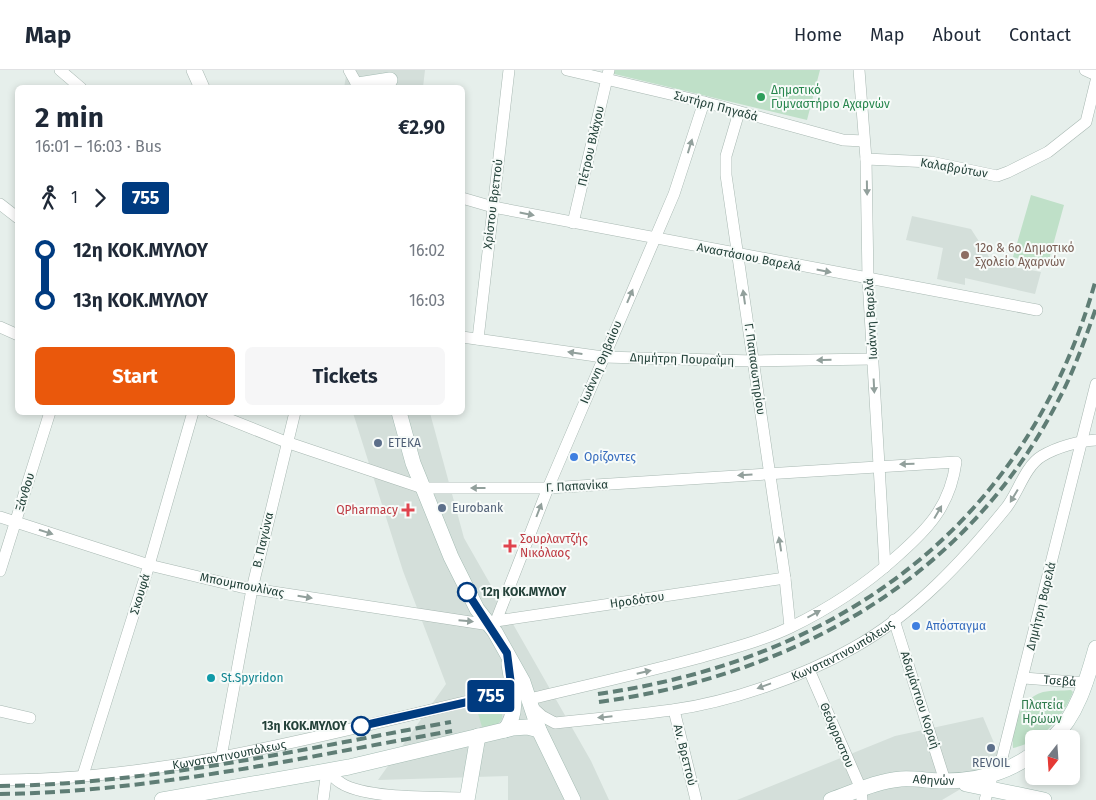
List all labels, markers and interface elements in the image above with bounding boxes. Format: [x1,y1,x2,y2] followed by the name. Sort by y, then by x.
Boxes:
[25,21,71,49] text: Map
[794,24,842,46] text: Home
[870,24,904,46] text: Map
[932,24,981,46] text: About
[1009,24,1071,46] text: Contact
[771,83,890,111] place label: Δημοτικό Γυμναστήριο Αχαρνών
[672,88,760,124] street label: Σωτήρη Πηγαδά
[755,91,767,103] marker: Δημοτικό Γυμναστήριο Αχαρνών
[35,101,104,134] text: 2 min
[575,104,607,188] street label: Πέτρου Βλάχου
[398,116,445,139] text: €2.90
[35,137,161,156] text: 16:01 – 16:03 · Bus
[687,138,695,153] one-way arrow
[919,155,989,181] street label: Καλαβρύτων
[481,158,505,250] street label: Χρίστου Βρεττού
[863,181,871,197] one-way arrow
[35,184,63,212] icon: walk
[86,184,114,212] icon: forward
[132,187,159,209] text: 755
[71,188,78,207] text: 1
[519,210,534,218] one-way arrow
[73,239,208,262] text: 12η ΚΟΚ.ΜΥΛΟΥ
[696,240,802,274] street label: Αναστάσιου Βαρελά
[409,241,445,260] text: 16:02
[975,241,1075,269] place label: 12ο & 6ο Δημοτικό Σχολείο Αχαρνών
[959,249,971,261] marker: 12ο & 6ο Δημοτικό Σχολείο Αχαρνών
[816,267,831,275] one-way arrow
[862,278,880,360] street label: Ιωάννη Βαρελά
[740,288,748,304] one-way arrow
[73,289,208,312] text: 13η ΚΟΚ.ΜΥΛΟΥ
[626,289,634,303] one-way arrow
[409,291,445,310] text: 16:03
[577,318,625,406] street label: Ιωάννη Θηβαίου
[742,322,768,416] street label: Γ. Παπασωτηρίου
[35,347,235,405] button: Start
[245,347,445,405] button: Tickets
[630,348,734,368] street label: Δημήτρη Πουραΐμη
[566,349,582,357] one-way arrow
[816,356,832,364] one-way arrow
[871,378,879,394] one-way arrow
[388,436,421,450] place label: ΕΤΕΚΑ
[372,437,384,449] marker: ΕΤΕΚΑ
[584,450,636,464] place label: Ορίζοντες
[568,451,580,463] marker: Ορίζοντες
[899,461,915,469] one-way arrow
[13,471,38,513] street label: Ξάνθου
[737,472,753,480] one-way arrow
[545,477,609,495] street label: Γ. Παπανίκα
[470,484,486,492] one-way arrow
[1009,489,1018,502] one-way arrow
[452,501,504,515] place label: Eurobank
[436,502,448,514] marker: Eurobank
[336,503,398,517] place label: QPharmacy
[536,503,543,518] one-way arrow
[402,504,414,516] marker: QPharmacy
[934,506,943,519] one-way arrow
[250,511,276,569] street label: Β. Παγώνα
[39,529,54,536] one-way arrow
[520,532,588,560] place label: Σουρλαντζής Νικόλαος
[776,536,784,552] one-way arrow
[504,540,516,552] marker: Σουρλαντζής Νικόλαος
[1023,560,1059,652] street label: Δημήτρη Βαρελά
[199,570,286,600] street label: Μπουμπουλίνας
[127,572,153,616] street label: Σκουφά
[457,582,477,602] marker: 12η ΚΟΚ.ΜΥΛΟΥ
[481,585,567,599] place label: 12η ΚΟΚ.ΜΥΛΟΥ
[609,589,665,611] street label: Ηροδότου
[298,594,314,602] one-way arrow
[807,610,821,618] one-way arrow
[789,616,897,684] street label: Κωνσταντινουπόλεως
[458,618,474,626] one-way arrow
[926,619,986,633] place label: Απόσταγμα
[910,620,922,632] marker: Απόσταγμα
[898,649,942,751] street label: Αδαμάντιου Κοραή
[637,668,652,676] one-way arrow
[221,671,284,685] place label: St.Spyridon
[205,672,217,684] marker: St.Spyridon
[1043,673,1077,689] street label: Τσεβά
[462,680,520,712] line badge: 755
[756,682,771,690] one-way arrow
[477,685,505,707] text: 755
[1021,698,1063,726] park label: Πλατεία Ηρώων
[817,700,857,770] street label: Θεόφραστου
[597,713,613,721] one-way arrow
[351,716,371,736] marker: 13η ΚΟΚ.ΜΥΛΟΥ
[262,719,348,733] place label: 13η ΚΟΚ.ΜΥΛΟΥ
[671,723,699,787] street label: Αν. Βρεττού
[1025,730,1080,785] north arrow
[1025,730,1080,785] map controls
[171,737,288,772] street label: Κωνσταντινουπόλεως
[985,742,997,754] marker: REVOIL
[972,756,1010,770] place label: REVOIL
[912,772,955,788] street label: Αθηνών

